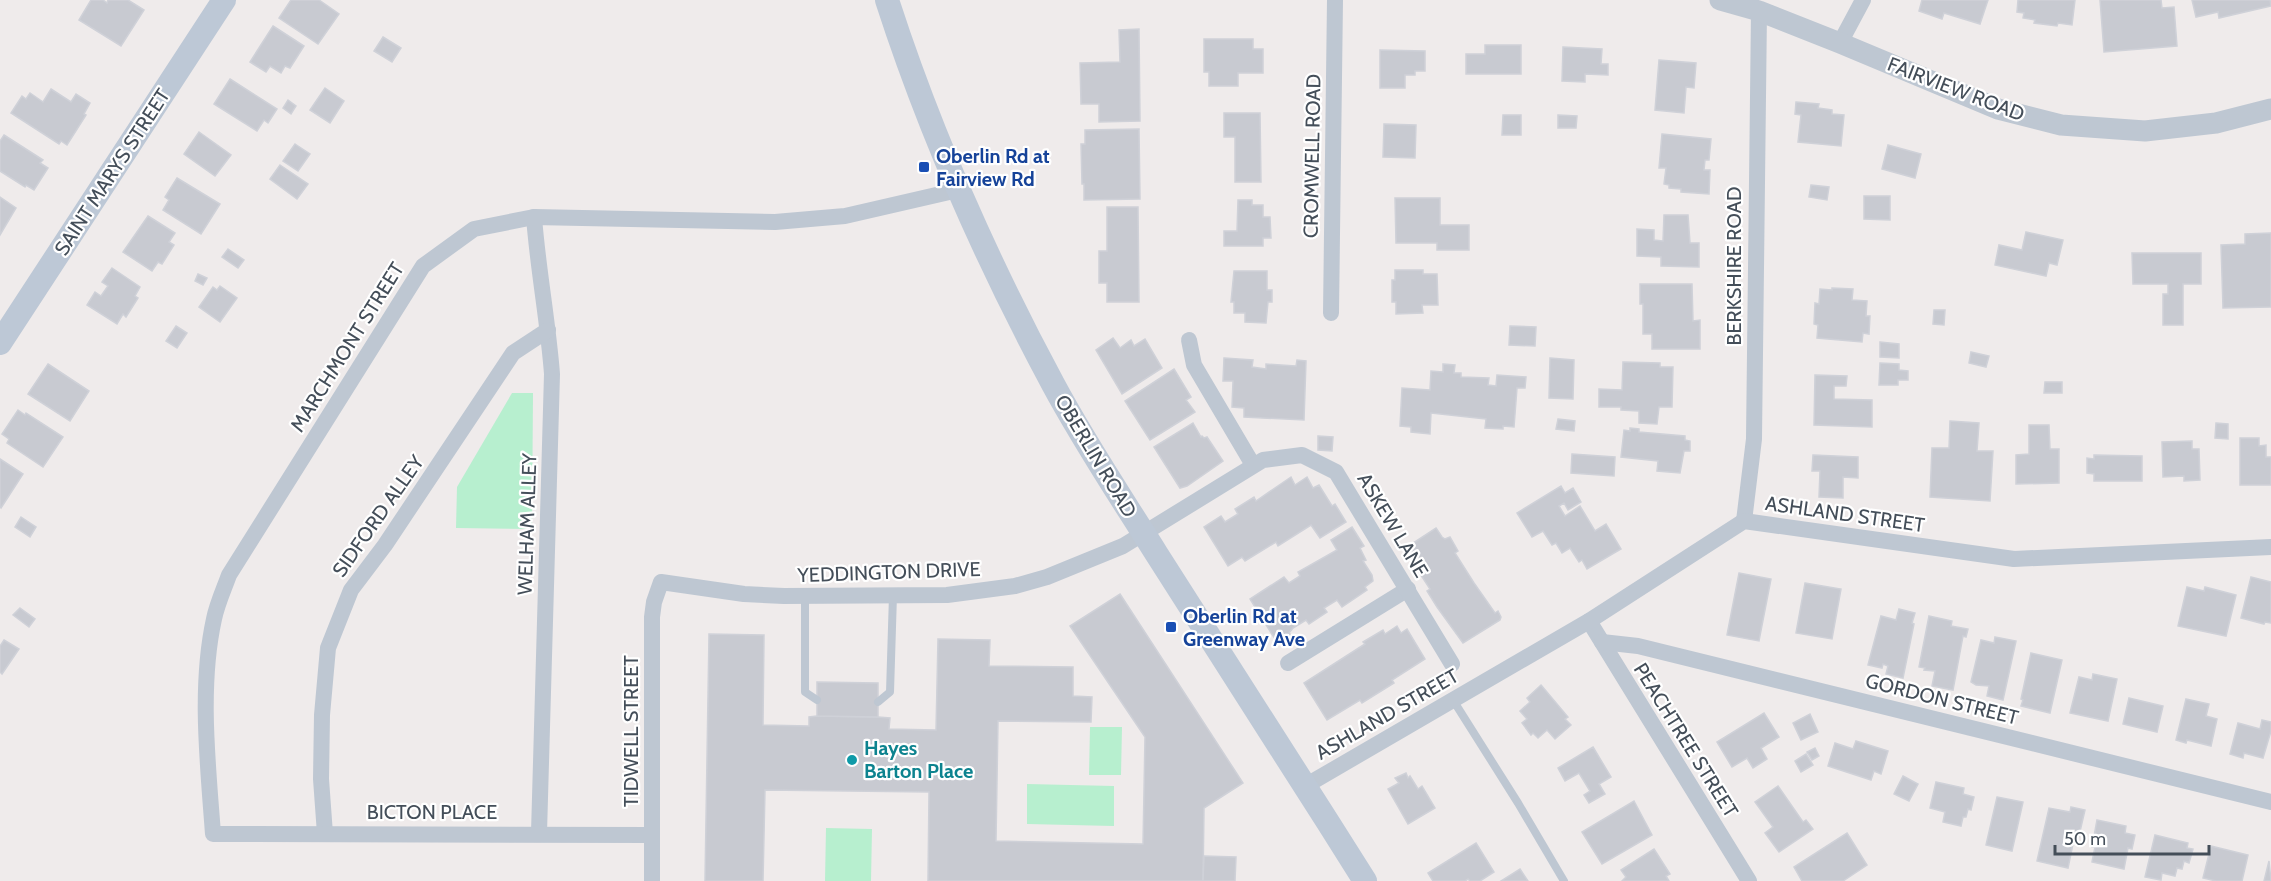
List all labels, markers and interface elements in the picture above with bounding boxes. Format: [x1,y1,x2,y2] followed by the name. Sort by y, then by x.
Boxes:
[1884,52,2028,126] street label: FAIRVIEW ROAD
[1299,74,1325,238] street label: CROMWELL ROAD
[49,84,175,260] street label: SAINT MARYS STREET
[936,144,1050,191] place label: Oberlin Rd at Fairview Rd
[917,160,931,174] marker: Oberlin Rd at Fairview Rd
[1722,187,1746,345] street label: BERKSHIRE ROAD
[285,258,409,436] street label: MARCHMONT STREET
[1050,391,1142,521] street label: OBERLIN ROAD
[327,450,429,581] street label: SIDFORD ALLEY
[513,452,541,595] street label: WELHAM ALLEY
[1352,469,1434,581] street label: ASKEW LANE
[1764,491,1927,537] street label: ASHLAND STREET
[796,557,981,587] street label: YEDDINGTON DRIVE
[1183,604,1305,651] place label: Oberlin Rd at Greenway Ave
[1164,620,1178,634] marker: Oberlin Rd at Greenway Ave
[619,655,643,807] street label: TIDWELL STREET
[1629,658,1743,822] street label: PEACHTREE STREET
[1311,663,1463,765] street label: ASHLAND STREET
[1863,668,2021,730] street label: GORDON STREET
[864,736,973,783] place label: Hayes Barton Place
[845,753,859,767] marker: Hayes Barton Place
[367,800,497,824] street label: BICTON PLACE
[2055,818,2210,856] scale bar
[2064,828,2106,850] text: 50 m

